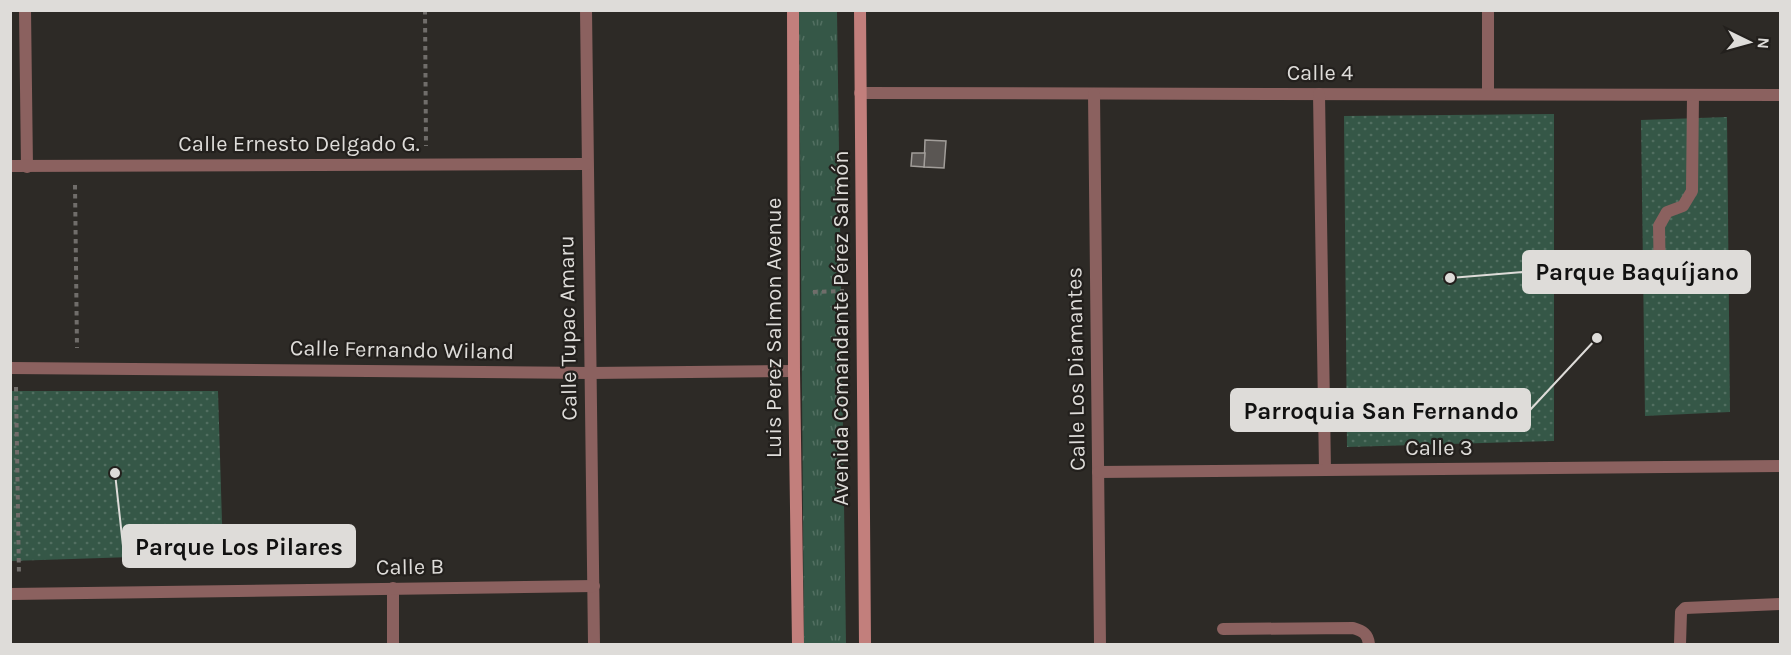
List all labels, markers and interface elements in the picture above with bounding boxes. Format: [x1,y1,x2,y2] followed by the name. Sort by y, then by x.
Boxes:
[1719,12,1779,72] north arrow
[1753,37,1773,50] text: N
[1287,60,1353,86] street label: Calle 4
[178,131,420,157] street label: Calle Ernesto Delgado G.
[828,150,854,506] street label: Avenida Comandante Pérez Salmón
[761,198,787,458] street label: Luis Perez Salmon Avenue
[553,235,583,421] street label: Calle Tupac Amaru
[1523,251,1750,293] callout: Parque Baquíjano
[1535,258,1739,286] text: Parque Baquíjano
[1061,267,1091,471] street label: Calle Los Diamantes
[290,335,514,365] street label: Calle Fernando Wiland
[1231,389,1530,431] callout: Parroquia San Fernando
[1243,397,1519,425] text: Parroquia San Fernando
[1405,435,1473,461] street label: Calle 3
[123,525,355,567] callout: Parque Los Pilares
[135,533,343,561] text: Parque Los Pilares
[376,553,444,581] street label: Calle B

